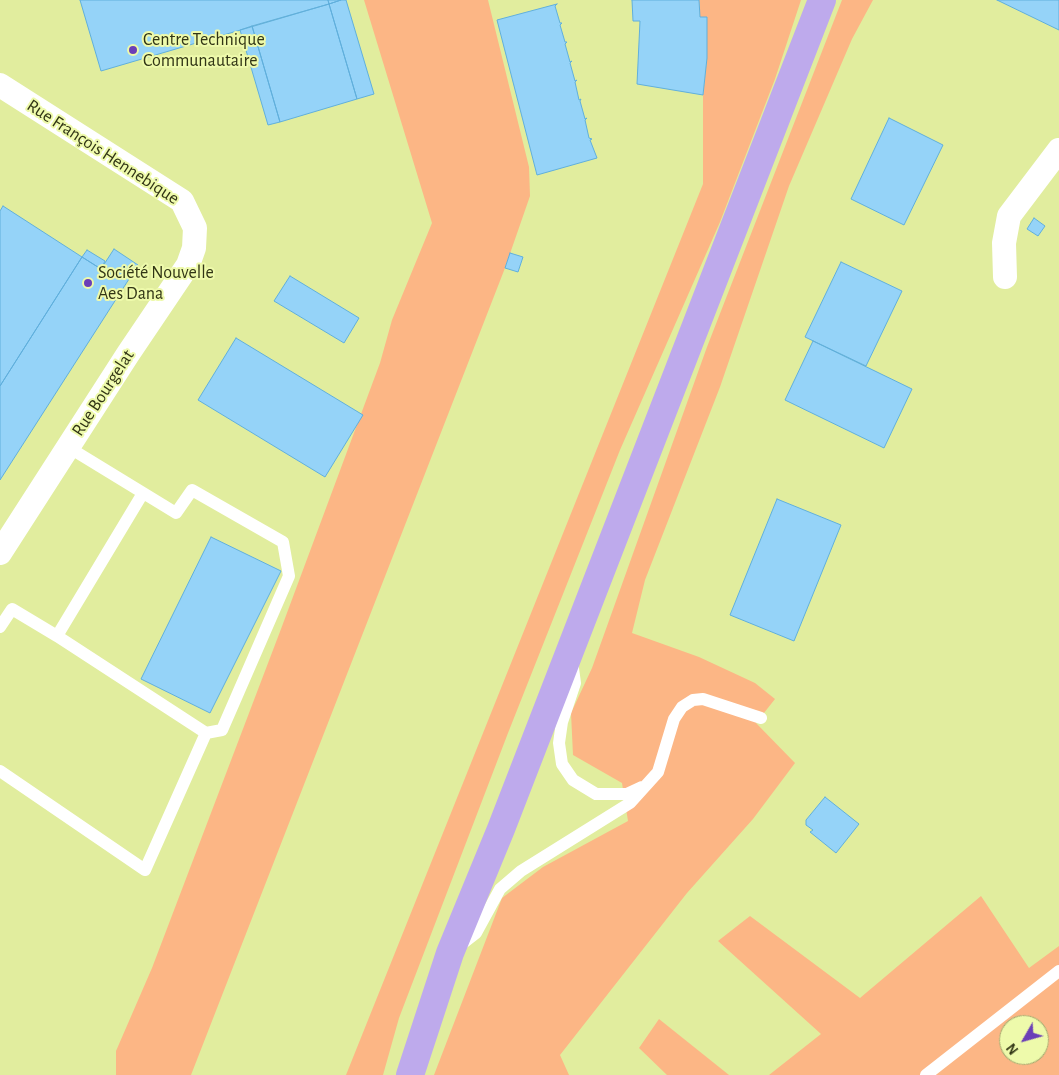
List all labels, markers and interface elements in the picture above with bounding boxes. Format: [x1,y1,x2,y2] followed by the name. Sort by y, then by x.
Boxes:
[143,29,265,72] place label: Centre Technique Communautaire
[127,44,139,56] marker: Centre Technique Communautaire
[23,95,183,209] street label: Rue François Hennebique
[98,262,214,304] place label: Société Nouvelle Aes Dana
[82,277,94,289] marker: Société Nouvelle Aes Dana
[67,346,139,440] street label: Rue Bourgelat
[999,1015,1049,1065] north arrow
[1004,1040,1021,1057] text: N

